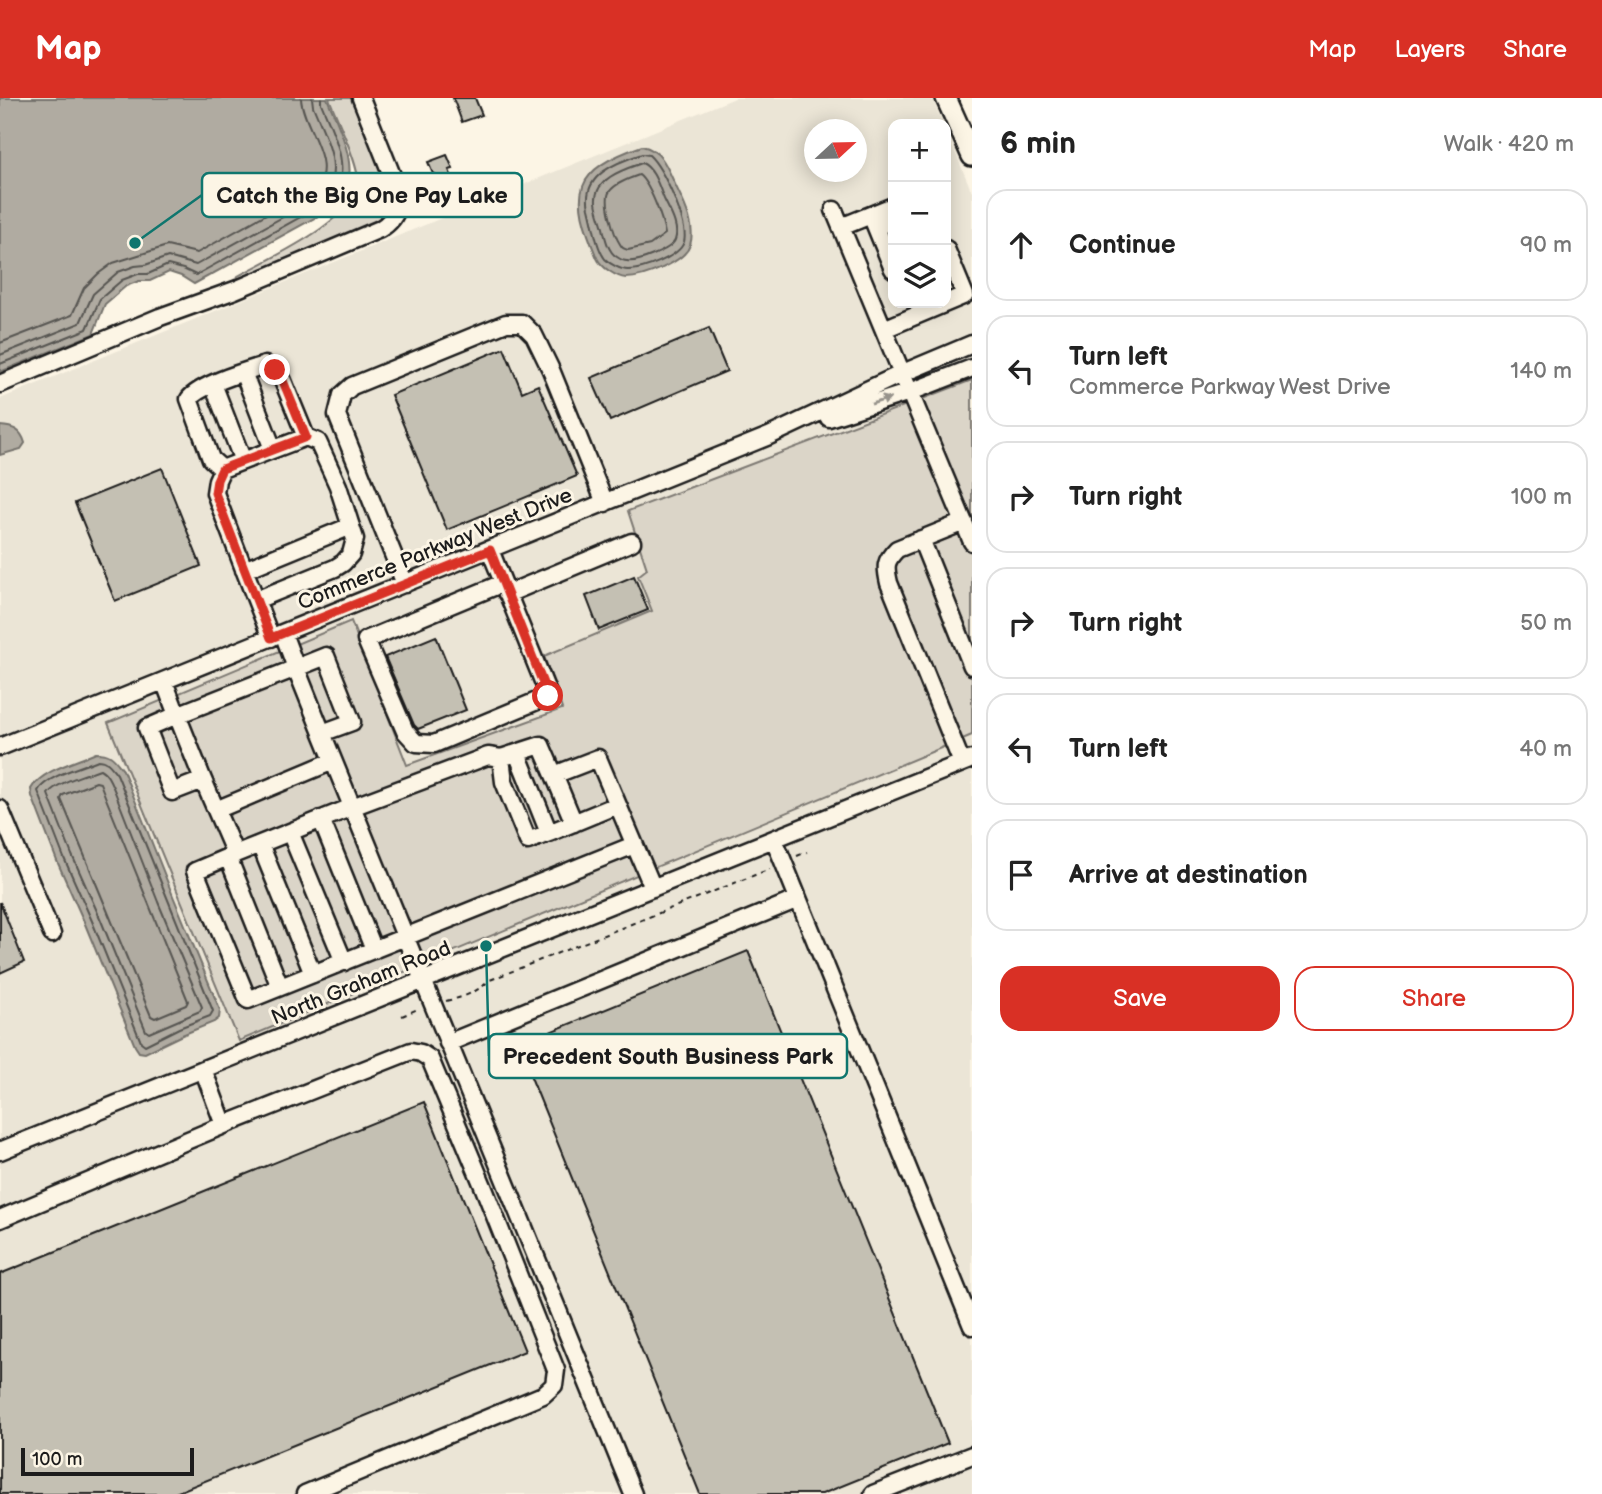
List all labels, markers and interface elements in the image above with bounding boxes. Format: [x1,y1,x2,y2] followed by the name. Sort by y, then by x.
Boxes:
[35,29,101,69] text: Map
[1308,35,1356,64] text: Map
[1394,35,1465,64] text: Layers
[1503,35,1567,64] text: Share
[804,119,867,182] north arrow
[888,119,951,308] map controls
[888,119,951,182] button: +
[1000,126,1076,162] text: 6 min
[1444,130,1574,158] text: Walk · 420 m
[202,173,522,217] callout: Catch the Big One Pay Lake
[216,182,508,210] text: Catch the Big One Pay Lake
[888,182,951,245] button: −
[1002,226,1040,264] icon: ahead
[1069,230,1176,261] text: Continue
[1520,231,1572,259] text: 90 m
[888,245,951,308] button: layers
[1069,342,1168,373] text: Turn left
[1002,352,1040,390] icon: left
[259,354,290,385] route end
[1510,357,1572,385] text: 140 m
[1069,373,1391,401] text: Commerce Parkway West Drive
[871,396,892,406] one-way arrow
[1002,478,1040,516] icon: right
[294,482,576,616] street label: Commerce Parkway West Drive
[1069,482,1182,513] text: Turn right
[1511,483,1572,511] text: 100 m
[1002,604,1040,642] icon: right
[1069,608,1182,639] text: Turn right
[1520,609,1572,637] text: 50 m
[532,680,563,711] route start
[1002,730,1040,768] icon: left
[1069,734,1168,765] text: Turn left
[1519,735,1572,763] text: 40 m
[1002,856,1040,894] icon: arrive
[1069,860,1308,891] text: Arrive at destination
[268,936,454,1030] street label: North Graham Road
[1000,966,1280,1031] button: Save
[1294,966,1574,1031] button: Share
[489,1034,847,1078] callout: Precedent South Business Park
[503,1043,833,1071] text: Precedent South Business Park
[21,1445,194,1477] scale bar
[32,1448,83,1471] text: 100 m

